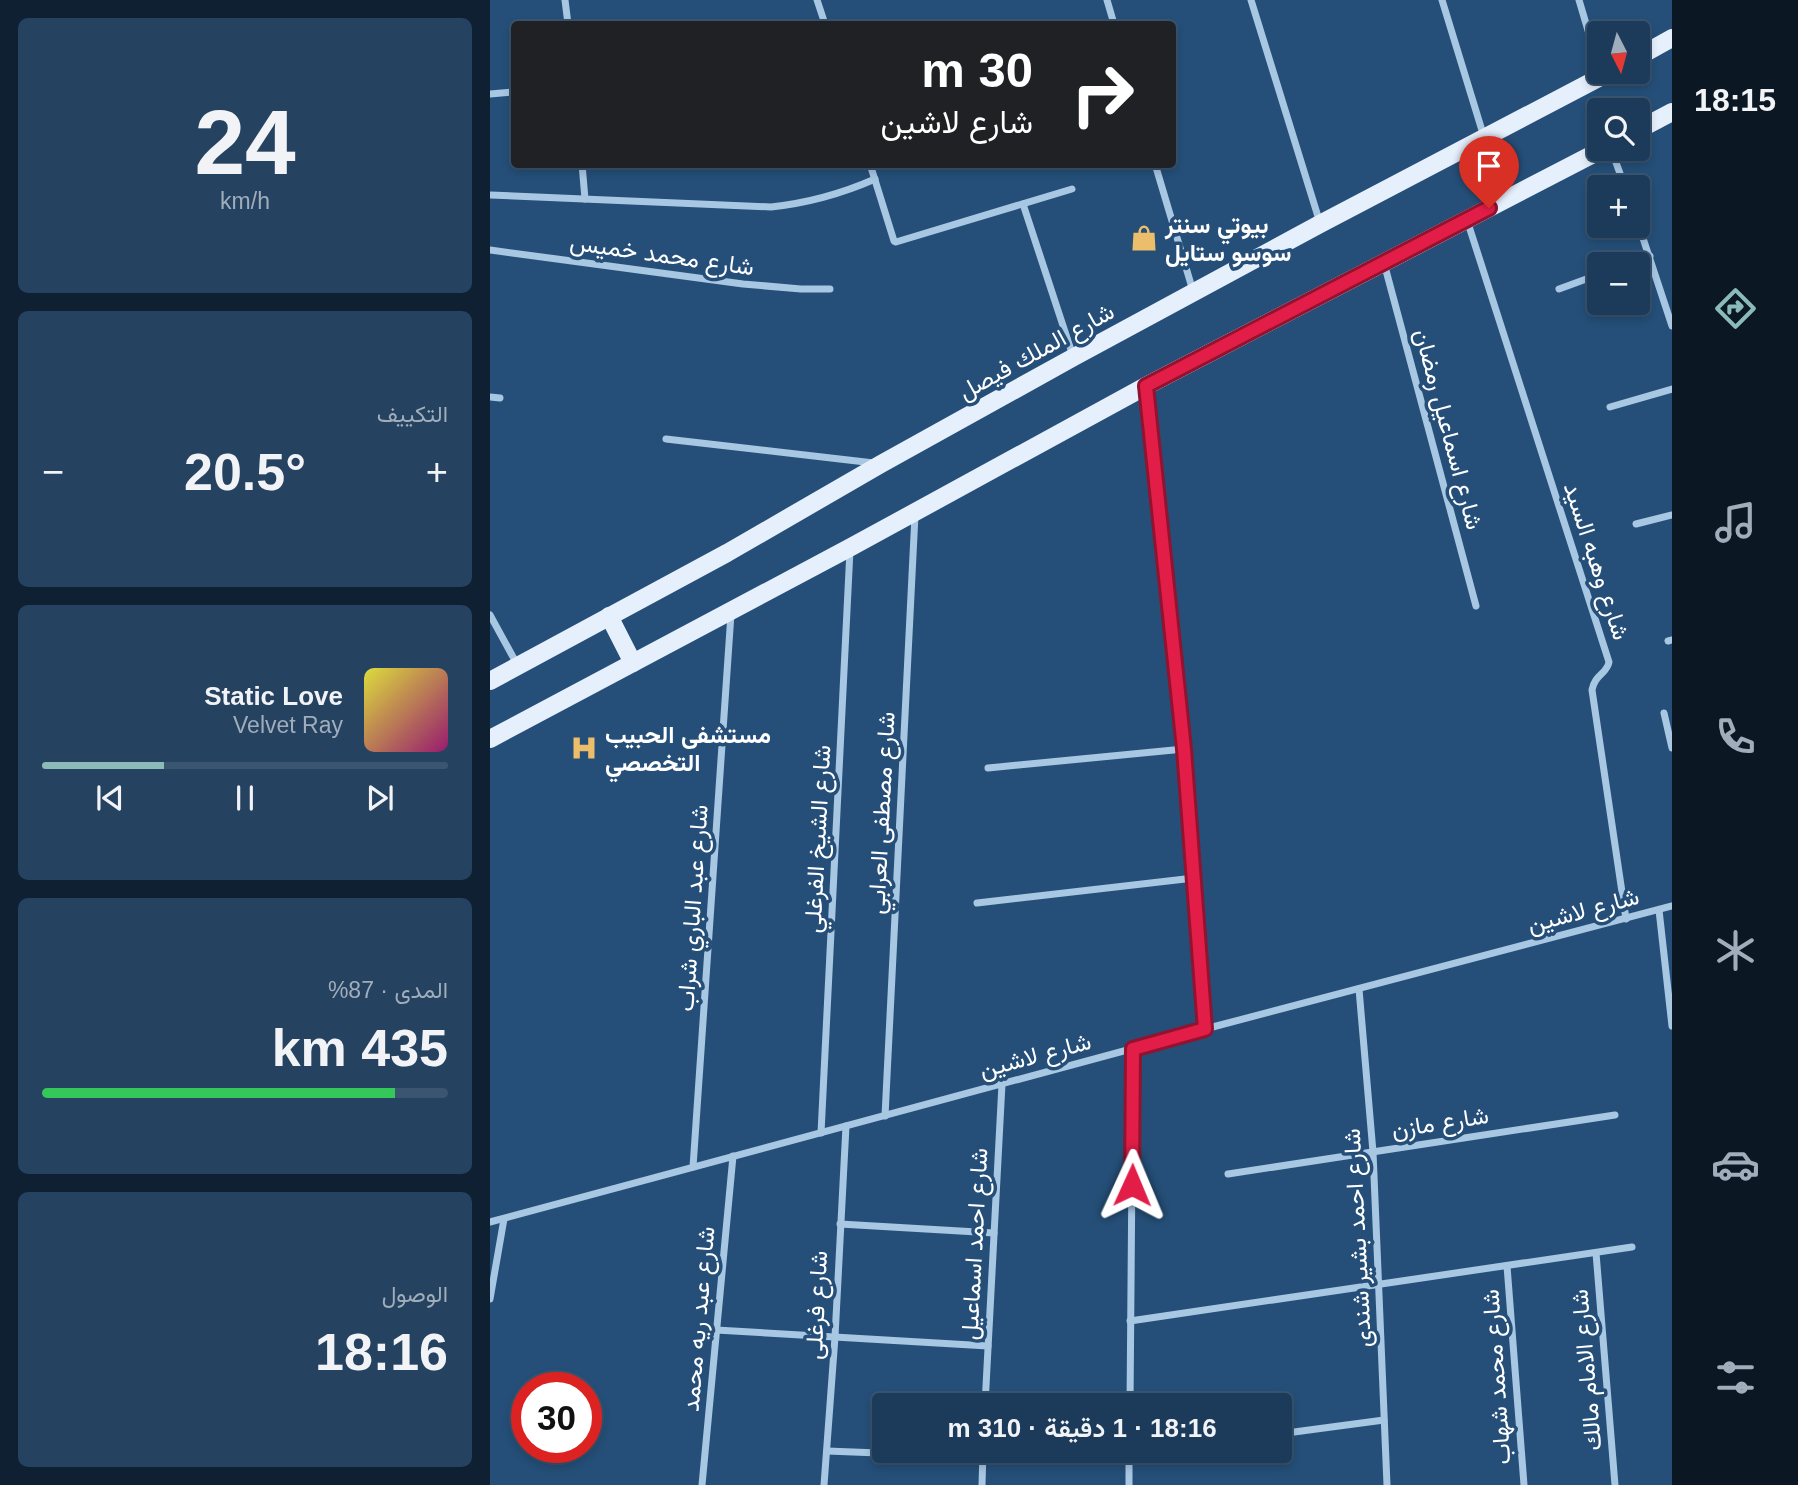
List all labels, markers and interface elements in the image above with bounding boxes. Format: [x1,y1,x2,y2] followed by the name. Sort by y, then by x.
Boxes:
[1587,21,1650,84] north arrow
[1587,21,1650,315] map controls
[921,43,1033,97] text: 30 m
[1057,49,1148,140] icon: right
[1694,82,1776,118] text: 18:15
[194,92,296,193] text: 24
[1587,98,1650,161] button: search
[881,104,1033,140] text: شارع لاشين
[1459,136,1519,208] pin
[1470,147,1508,185] icon: arrive
[1587,175,1650,238] button: +
[220,188,270,214] text: km/h
[1164,211,1291,268] place label: بيوتي سنتر سوسو ستايل
[1129,223,1159,253] shop icon: بيوتي سنتر سوسو ستايل
[568,228,756,283] street label: شارع محمد خميس
[1587,252,1650,315] button: −
[1711,284,1760,333] icon: directions
[953,297,1120,408] street label: شارع الملك فيصل
[1406,326,1489,533] street label: شارع اسماعيل رمضان
[377,401,448,427] text: التكييف
[184,443,306,501] text: 20.5°
[42,451,64,493] text: −
[426,451,448,493] text: +
[1556,479,1635,644] street label: شارع وهبه السيد
[1711,498,1760,547] icon: music
[204,681,343,711] text: Static Love
[862,711,906,915] street label: شارع مصطفى العرابي
[233,712,343,738] text: Velvet Ray
[1711,712,1760,761] icon: phone
[605,721,771,783] place label: مستشفى الحبيب التخصصي
[569,733,599,763] hospital icon: مستشفى الحبيب التخصصي
[799,744,841,934] street label: شارع الشيخ الفرغلي
[91,779,129,817] icon: previous
[226,779,264,817] icon: pause
[361,779,399,817] icon: next
[671,804,719,1013] street label: شارع عبد الباري شراب
[1524,882,1642,941] street label: شارع لاشين
[1711,926,1760,975] icon: climate
[328,977,448,1003] text: المدى · 87%
[272,1019,448,1077] text: 435 km
[976,1027,1094,1086] street label: شارع لاشين
[1390,1101,1491,1146] street label: شارع مازن
[1338,1128,1379,1348] street label: شارع احمد بشير شندى
[1711,1140,1760,1189] icon: car
[955,1147,996,1341] street label: شارع احمد اسماعيل
[1095,1148,1169,1222] position arrow
[676,1225,723,1413] street label: شارع عبد ريه محمد
[800,1250,835,1360] street label: شارع فرغلى
[382,1281,448,1307] text: الوصول
[1476,1288,1519,1465] street label: شارع محمد شهاب
[1565,1288,1609,1452] street label: شارع الامام مالك
[315,1323,448,1381] text: 18:16
[1711,1353,1760,1402] icon: filters
[511,1372,602,1463] speed limit sign: 30
[947,1413,1217,1443] text: 18:16 · 1 دقيقة · 310 m

